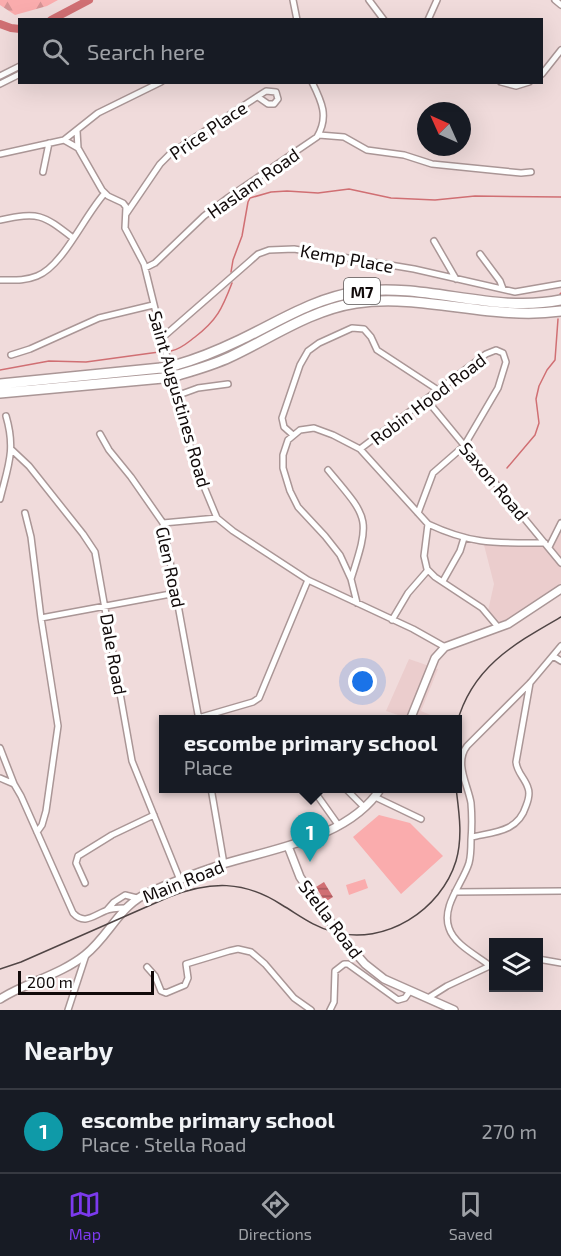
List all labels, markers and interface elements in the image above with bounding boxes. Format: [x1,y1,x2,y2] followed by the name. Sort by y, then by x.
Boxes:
[18,18,543,84] search box
[39,35,72,68] icon: search
[87,38,205,64] text: Search here
[165,96,251,164] street label: Price Place
[417,102,471,156] north arrow
[203,143,303,223] street label: Haslam Road
[299,239,395,277] street label: Kemp Place
[344,278,380,304] road number: M7
[144,308,216,490] street label: Saint Augustines Road
[366,348,490,450] street label: Robin Hood Road
[455,437,533,525] street label: Saxon Road
[152,524,190,610] street label: Glen Road
[96,612,132,696] street label: Dale Road
[348,667,377,696] your location
[159,715,462,793] popup
[184,729,437,755] text: escombe primary school
[184,755,233,779] text: Place
[290,812,330,862] pin: 1
[139,855,227,907] street label: Main Road
[294,875,368,963] street label: Stella Road
[489,938,543,992] map controls
[489,938,543,992] button: layers
[18,968,154,996] scale bar
[27,972,73,991] text: 200 m
[24,1034,113,1065] text: Nearby
[81,1106,335,1132] text: escombe primary school
[39,1119,48,1143] text: 1
[481,1119,537,1143] text: 270 m
[81,1132,247,1156] text: Place · Stella Road
[68,1188,101,1243] tab: Map
[238,1188,312,1243] tab: Directions
[449,1188,493,1243] tab: Saved

